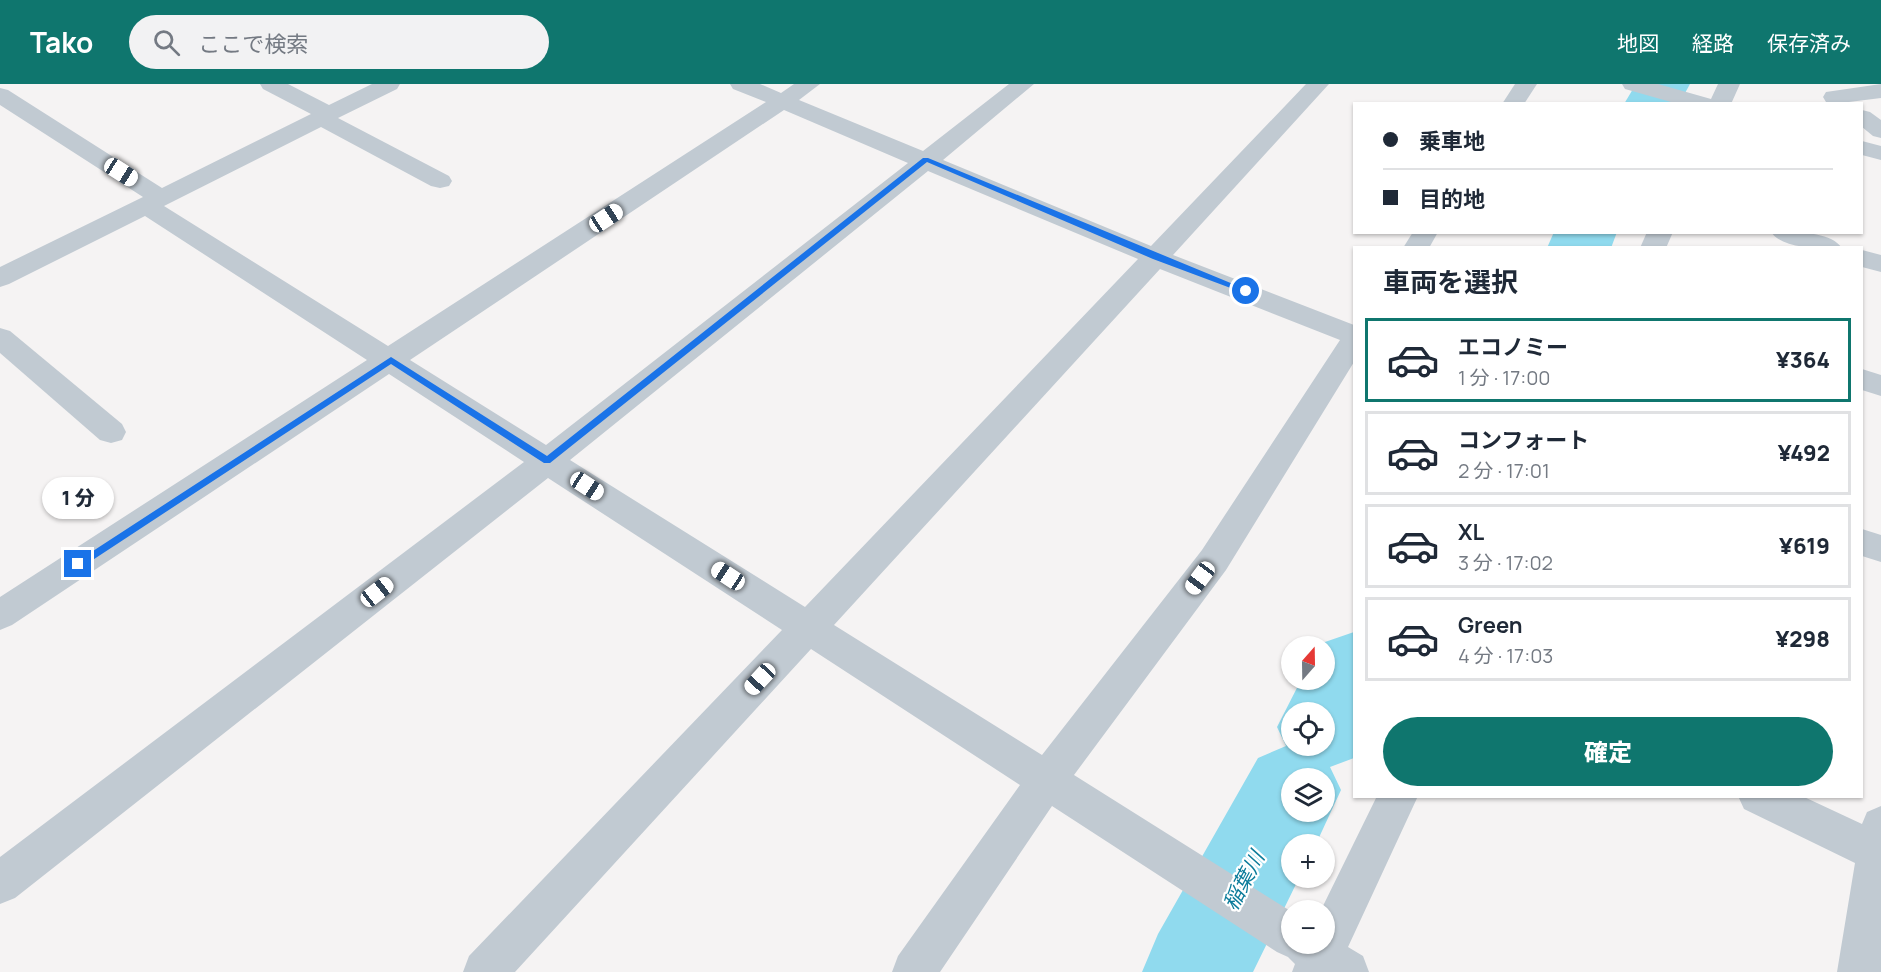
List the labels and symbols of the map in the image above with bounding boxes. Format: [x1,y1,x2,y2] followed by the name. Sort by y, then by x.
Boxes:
[101,155,141,189] car
[586,201,626,235] car
[1232,277,1259,304] route start
[567,469,607,503] car
[42,477,114,519] callout: 1 分
[64,550,91,577] route end
[1182,558,1218,598] car
[708,559,748,593] car
[357,574,397,610] car
[1281,636,1335,690] north arrow
[741,660,779,698] car
[1216,844,1271,915] water label: 稲葉川

